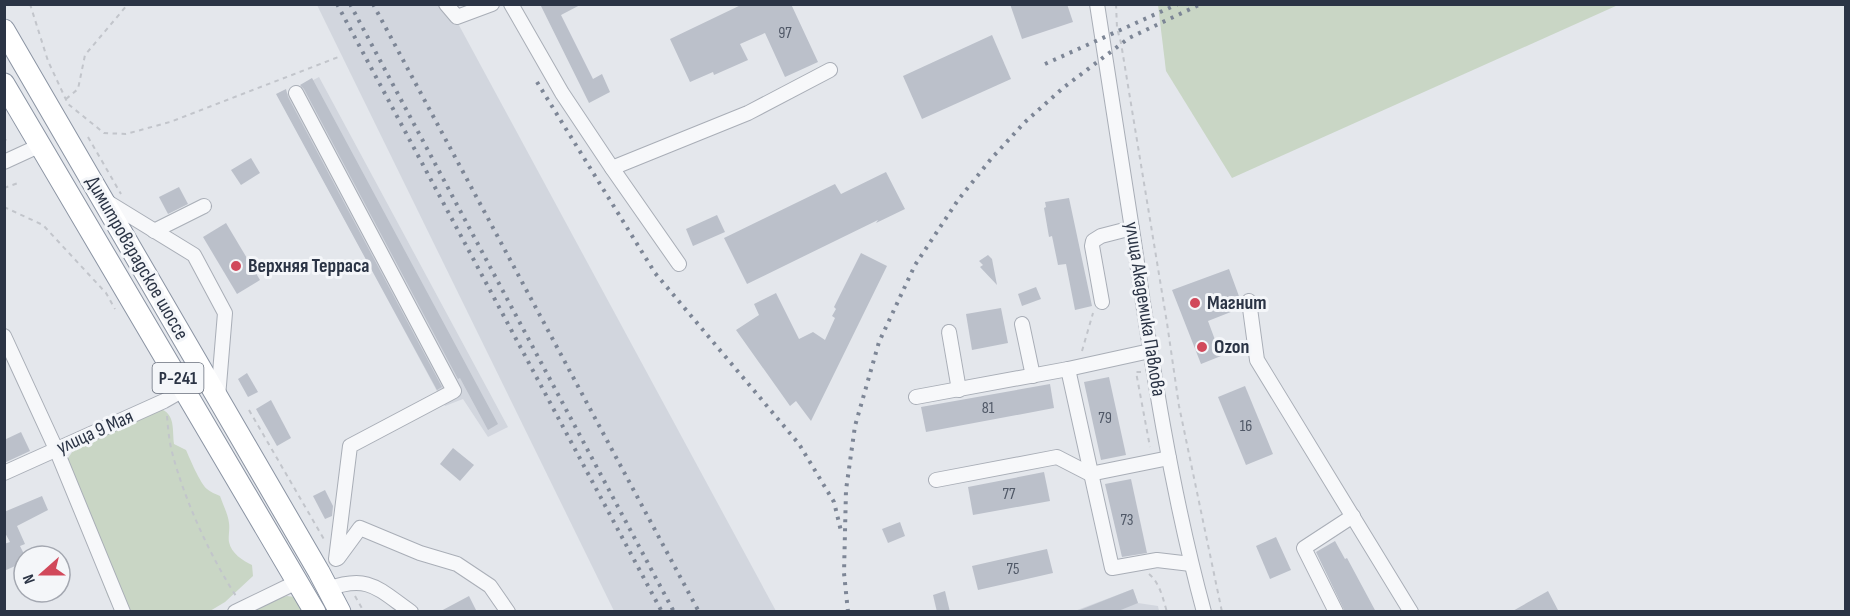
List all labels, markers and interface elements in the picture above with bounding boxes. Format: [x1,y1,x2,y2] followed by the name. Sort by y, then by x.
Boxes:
[778,24,792,43] house number: 97
[80,172,194,344] street label: Димитровградское шоссе
[1119,220,1171,398] street label: улица Академика Павлова
[248,254,369,278] place label: Верхняя Терраса
[229,259,243,273] marker: Верхняя Терраса
[1207,291,1266,315] place label: Магнит
[1188,296,1202,310] marker: Магнит
[1214,335,1249,359] place label: Ozon
[1195,340,1209,354] marker: Ozon
[152,363,204,393] road number: Р-241
[982,399,995,418] house number: 81
[53,404,137,460] street label: улица 9 Мая
[1098,409,1112,428] house number: 79
[1240,417,1252,436] house number: 16
[1003,485,1016,504] house number: 77
[1120,511,1134,530] house number: 73
[12,544,72,604] north arrow
[1007,560,1019,579] house number: 75
[19,571,40,586] text: N

